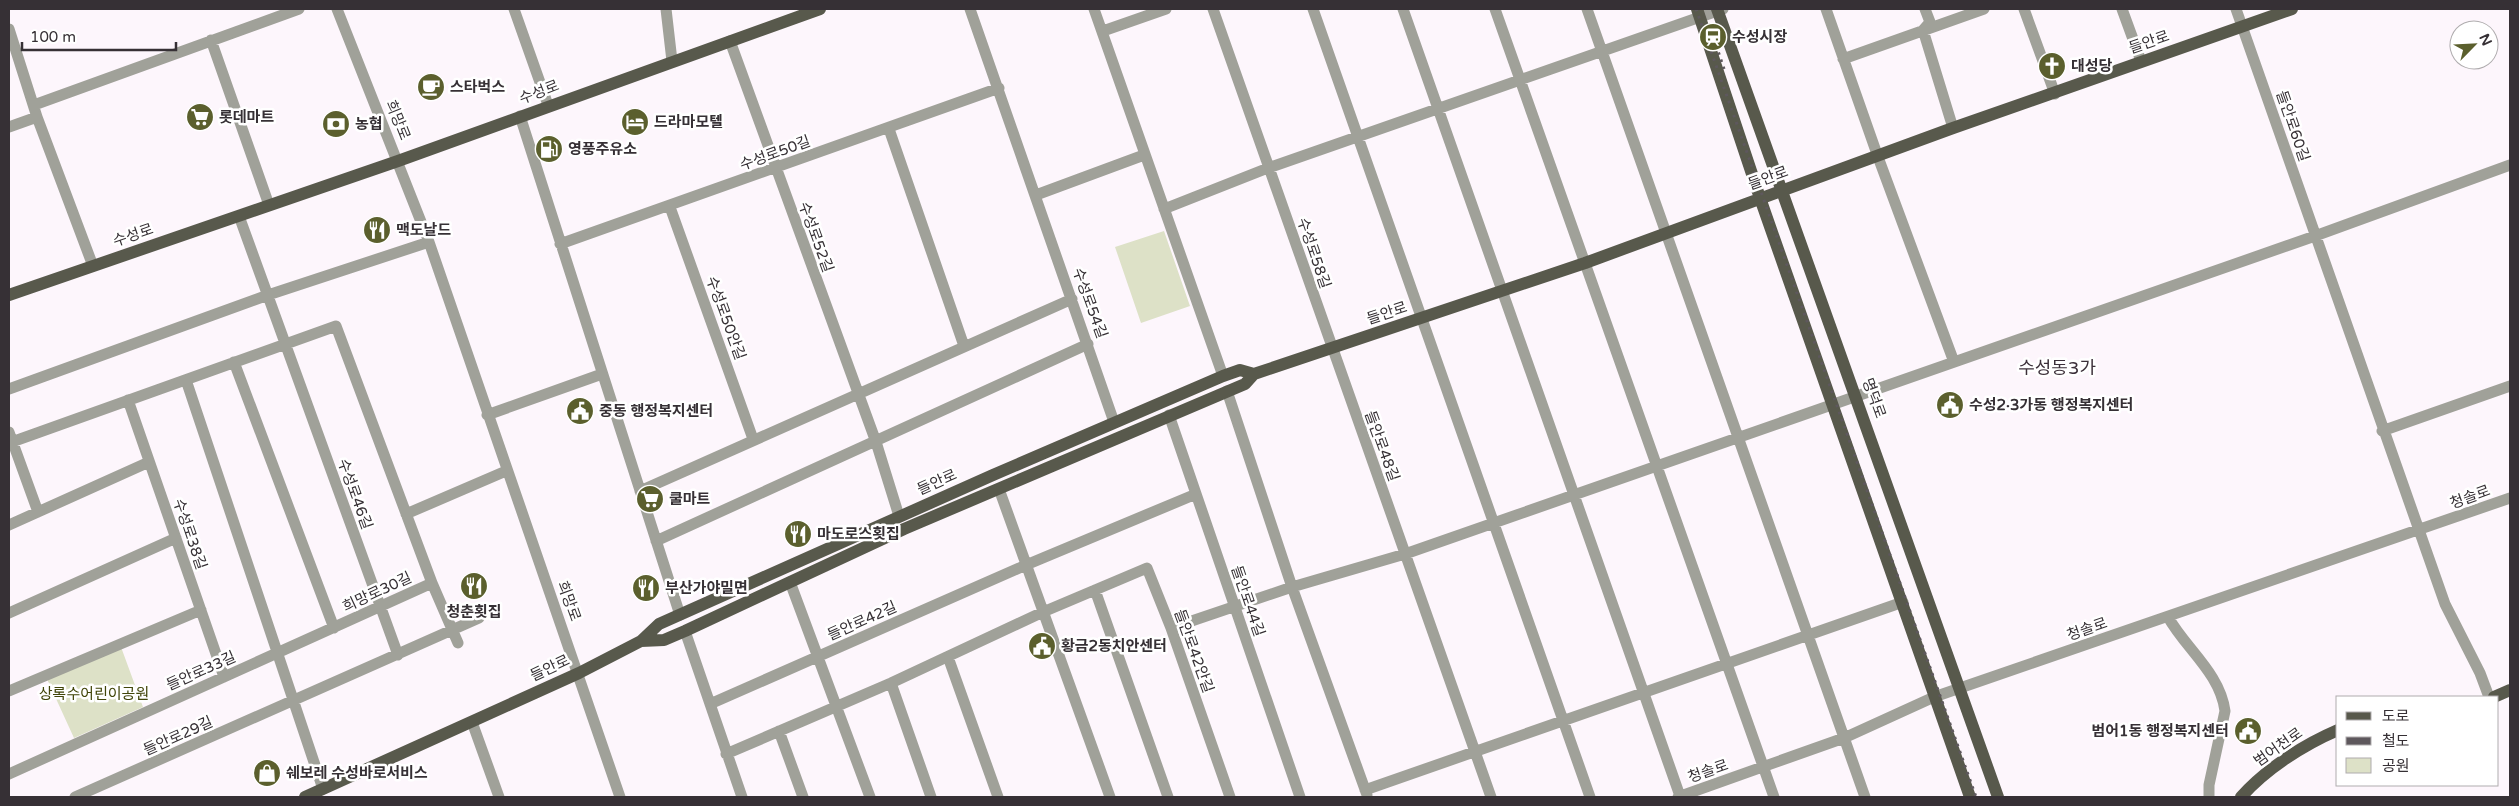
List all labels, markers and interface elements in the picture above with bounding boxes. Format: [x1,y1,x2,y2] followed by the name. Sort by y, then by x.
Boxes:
[22,20,176,52] scale bar
[2449,20,2499,70] north arrow
[1698,22,1728,52] station icon: 수성시장
[2126,27,2172,57] street label: 들안로
[30,28,76,46] text: 100 m
[1732,28,1787,46] place label: 수성시장
[2475,31,2495,49] text: N
[2037,51,2067,81] church icon: 대성당
[2071,57,2113,75] place label: 대성당
[416,72,446,102] cafe icon: 스타벅스
[516,76,562,108] street label: 수성로
[450,78,505,96] place label: 스타벅스
[2272,88,2314,164] street label: 들안로60길
[382,97,414,143] street label: 희망로
[185,102,215,132] supermarket icon: 롯데마트
[620,107,650,137] hotel icon: 드라마모텔
[219,108,274,126] place label: 롯데마트
[321,109,351,139] bank icon: 농협
[654,113,723,131] place label: 드라마모텔
[355,115,383,133] place label: 농협
[737,132,813,174] street label: 수성로50길
[534,134,564,164] fuel station icon: 영풍주유소
[568,140,637,158] place label: 영풍주유소
[1745,162,1791,194] street label: 들안로
[795,199,837,275] street label: 수성로52길
[362,215,392,245] restaurant icon: 맥도날드
[1293,215,1335,291] street label: 수성로58길
[110,220,156,250] street label: 수성로
[396,221,451,239] place label: 맥도날드
[1069,265,1111,341] street label: 수성로54길
[703,274,749,362] street label: 수성로50안길
[1365,298,1409,328] street label: 들안로
[2018,357,2096,379] district label: 수성동3가
[1858,375,1890,421] street label: 명덕로
[1935,390,1965,420] public building icon: 수성2·3가동 행정복지센터
[565,396,595,426] public building icon: 중동 행정복지센터
[1969,396,2134,414] place label: 수성2·3가동 행정복지센터
[599,402,713,420] place label: 중동 행정복지센터
[1361,408,1403,484] street label: 들안로48길
[334,456,376,532] street label: 수성로46길
[914,465,960,499] street label: 들안로
[2447,481,2493,513] street label: 청솔로
[635,484,665,514] supermarket icon: 쿨마트
[669,490,711,508] place label: 쿨마트
[169,496,211,572] street label: 수성로38길
[783,519,813,549] restaurant icon: 마도로스횟집
[817,525,900,543] place label: 마도로스횟집
[1227,563,1269,639] street label: 들안로44길
[340,568,414,616] street label: 희망로30길
[459,571,489,601] restaurant icon: 청춘횟집
[631,573,661,603] restaurant icon: 부산가야밀면
[553,578,585,624] street label: 희망로
[665,579,748,597] place label: 부산가야밀면
[825,598,899,644] street label: 들안로42길
[446,603,502,621] place label: 청춘횟집
[1171,607,1217,695] street label: 들안로42안길
[2064,614,2110,644] street label: 청솔로
[1027,631,1057,661] public building icon: 황금2동치안센터
[1061,637,1167,655] place label: 황금2동치안센터
[164,648,238,694] street label: 들안로33길
[527,651,573,685] street label: 들안로
[39,685,149,703] park label: 상록수어린이공원
[2336,696,2499,786] legend
[2382,707,2410,725] text: 도로
[141,713,215,759] street label: 들안로29길
[2233,716,2263,746] public building icon: 범어1동 행정복지센터
[2091,722,2229,740] place label: 범어1동 행정복지센터
[2250,724,2306,770] street label: 범어천로
[2382,732,2410,750] text: 철도
[1685,756,1731,786] street label: 청솔로
[2382,757,2410,775] text: 공원
[252,758,282,788] shop icon: 쉐보레 수성바로서비스
[286,764,428,782] place label: 쉐보레 수성바로서비스

